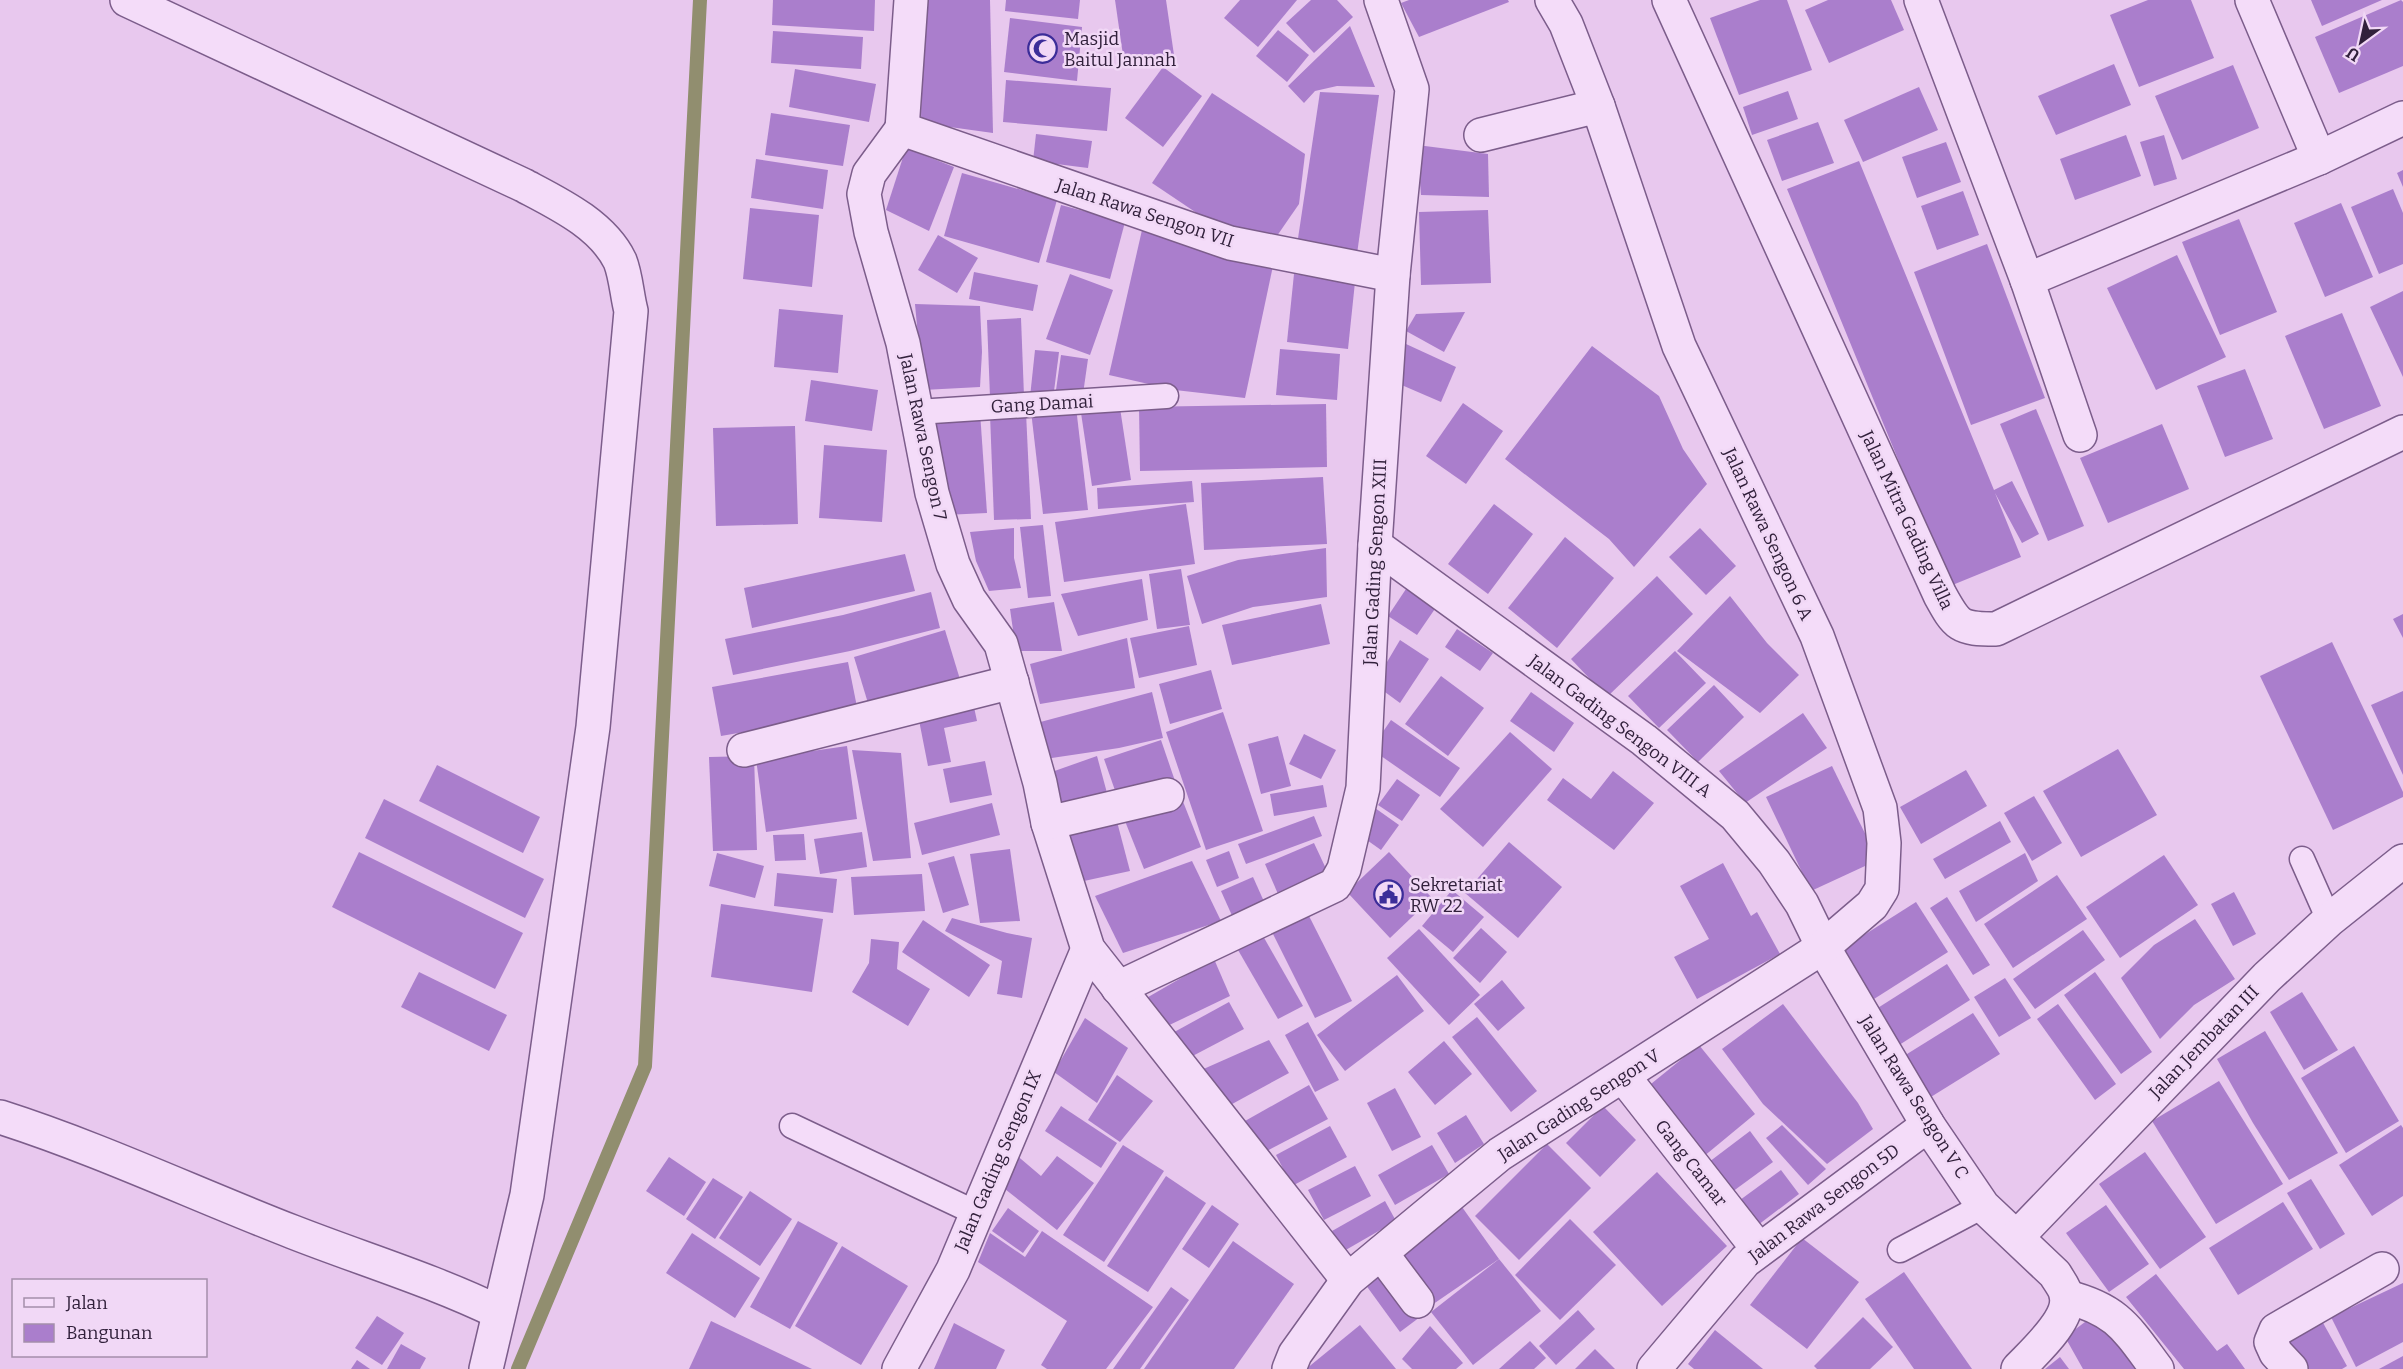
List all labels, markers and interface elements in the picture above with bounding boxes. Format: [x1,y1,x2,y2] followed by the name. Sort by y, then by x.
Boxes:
[2331,12,2391,72] north arrow
[1064,28,1176,71] place label: Masjid Baitul Jannah
[1027,33,1059,65] mosque icon: Masjid Baitul Jannah
[2343,43,2363,65] text: U
[1053,174,1237,252] street label: Jalan Rawa Sengon VII
[894,351,951,522] street label: Jalan Rawa Sengon 7
[990,390,1094,418] street label: Gang Damai
[1855,426,1958,613] street label: Jalan Mitra Gading Villa
[1718,443,1818,624] street label: Jalan Rawa Sengon 6 A
[1359,458,1391,667] street label: Jalan Gading Sengon XIII
[1523,649,1716,802] street label: Jalan Gading Sengon VIII A
[1410,874,1504,917] place label: Sekretariat RW 22
[1373,879,1405,911] public building icon: Sekretariat RW 22
[2144,981,2263,1104] street label: Jalan Jembatan III
[1854,1010,1973,1183] street label: Jalan Rawa Sengon V C
[1493,1044,1665,1166] street label: Jalan Gading Sengon V
[950,1067,1046,1256] street label: Jalan Gading Sengon IX
[1650,1115,1732,1211] street label: Gang Camar
[1743,1139,1904,1267] street label: Jalan Rawa Sengon 5D
[12,1279,207,1357] legend
[65,1292,108,1314] text: Jalan
[66,1322,153,1344] text: Bangunan

